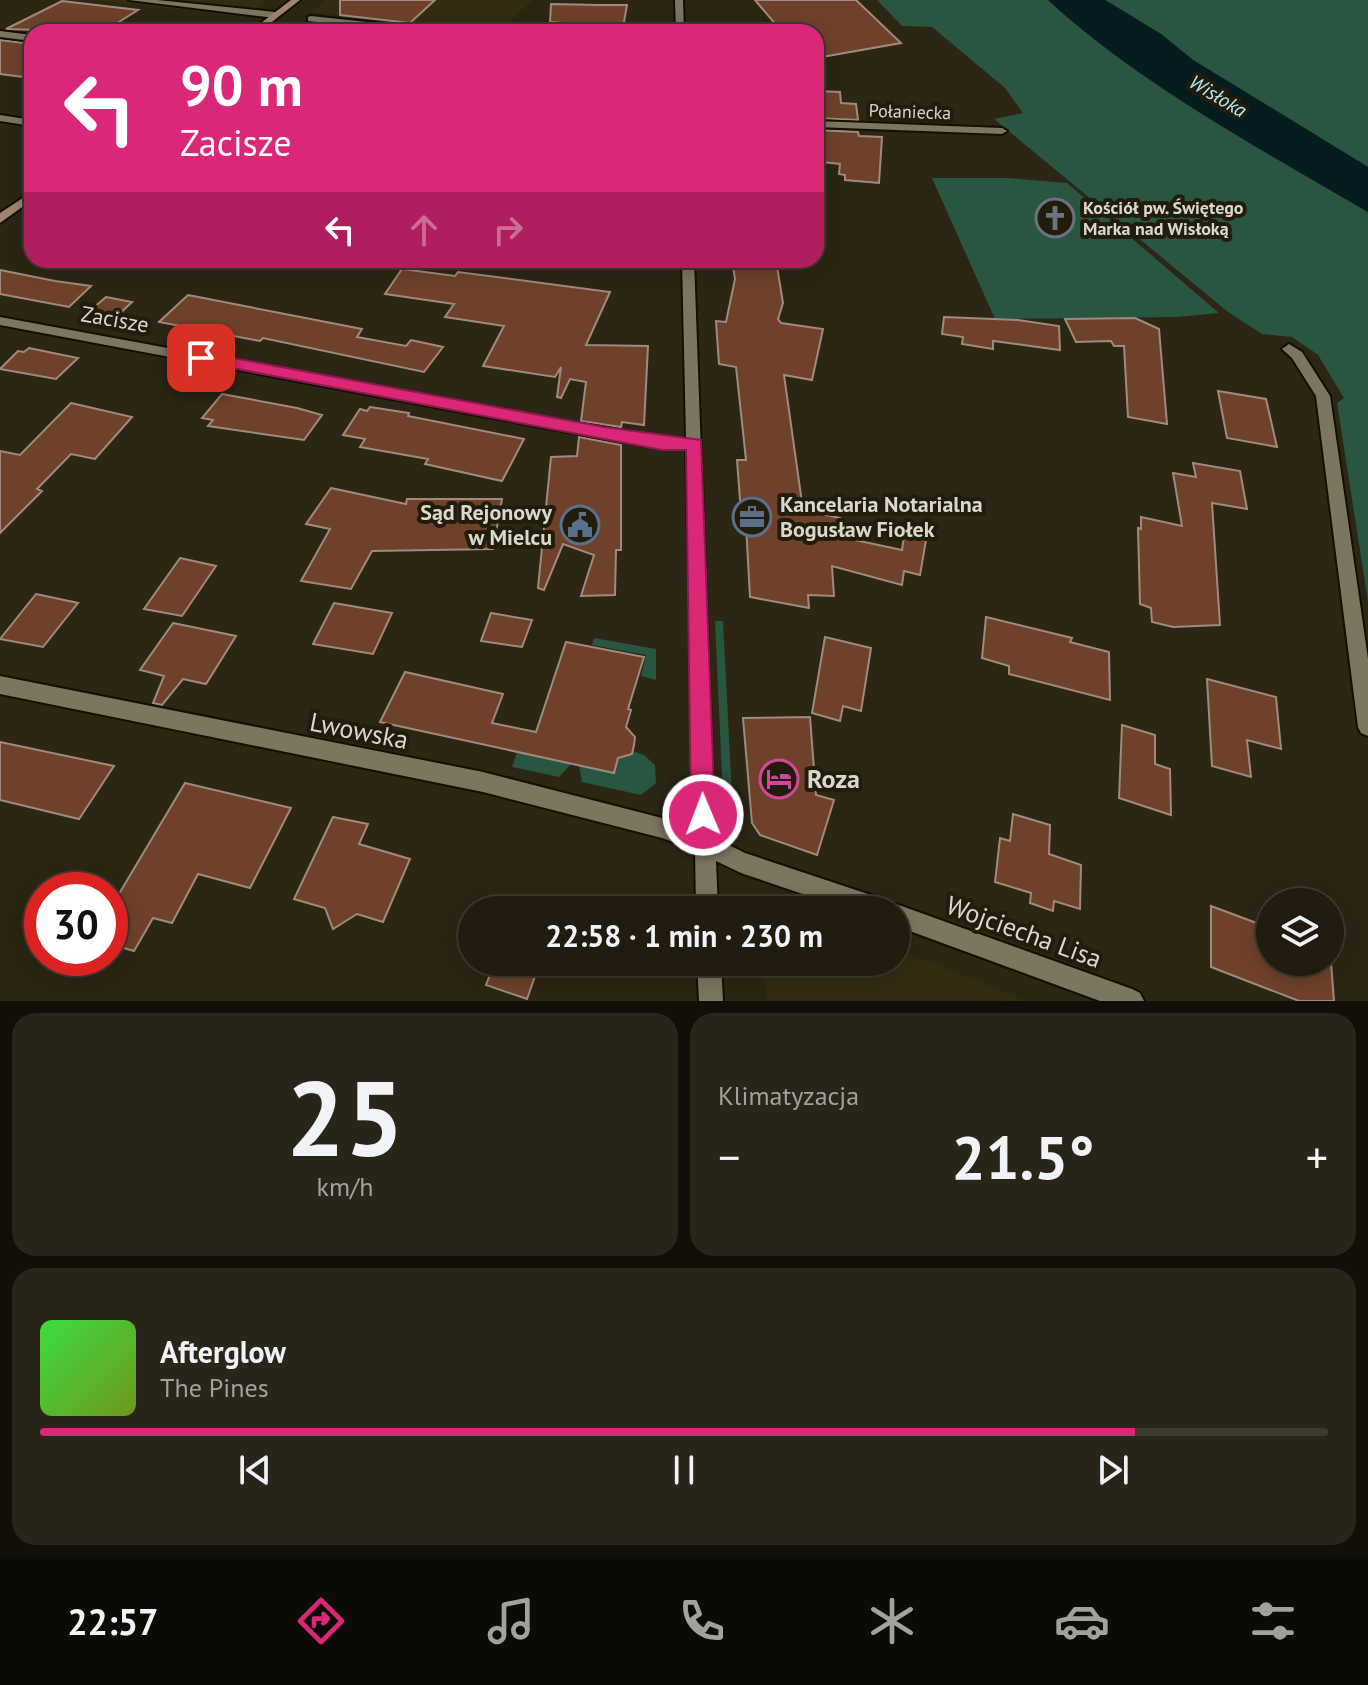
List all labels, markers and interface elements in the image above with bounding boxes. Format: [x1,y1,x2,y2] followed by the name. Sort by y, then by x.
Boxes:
[180,49,303,121] text: 90 m
[48,56,152,160] icon: left
[1185,69,1252,123] water label: Wisłoka
[868,99,952,124] street label: Połaniecka
[180,119,292,166] text: Zacisze
[1083,196,1244,240] place label: Kościół pw. Świętego Marka nad Wisłoką
[1034,197,1076,239] church icon: Kościół pw. Świętego Marka nad Wisłoką
[318,208,362,252] icon: left
[402,208,446,252] icon: ahead
[486,208,530,252] icon: right
[79,299,151,339] street label: Zacisze
[167,324,235,392] pin
[179,336,223,380] icon: arrive
[780,490,983,543] place label: Kancelaria Notarialna Bogusław Fiołek
[731,496,773,538] office icon: Kancelaria Notarialna Bogusław Fiołek
[420,498,552,551] place label: Sąd Rejonowy w Mielcu
[559,504,601,546] public building icon: Sąd Rejonowy w Mielcu
[307,705,411,756] street label: Lwowska
[758,758,800,800] hotel icon: Roza
[807,762,860,795] place label: Roza
[661,773,745,857] position arrow
[24,872,128,976] speed limit sign: 30
[942,888,1106,975] street label: Wojciecha Lisa
[1256,888,1344,976] map controls
[1256,888,1344,976] button: layers
[545,916,823,955] text: 22:58 · 1 min · 230 m
[286,1050,404,1185] text: 25
[718,1079,859,1112] text: Klimatyzacja
[951,1118,1095,1196] text: 21.5°
[718,1128,740,1185] text: −
[1306,1128,1328,1185] text: +
[317,1170,374,1203] text: km/h
[160,1332,286,1371] text: Afterglow
[160,1371,269,1404] text: The Pines
[233,1448,277,1492] icon: previous
[662,1448,706,1492] icon: pause
[1091,1448,1135,1492] icon: next
[293,1593,349,1649] icon: directions
[483,1593,539,1649] icon: music
[674,1593,730,1649] icon: phone
[864,1593,920,1649] icon: climate
[1054,1593,1110,1649] icon: car
[1245,1593,1301,1649] icon: filters
[67,1598,159,1645] text: 22:57

